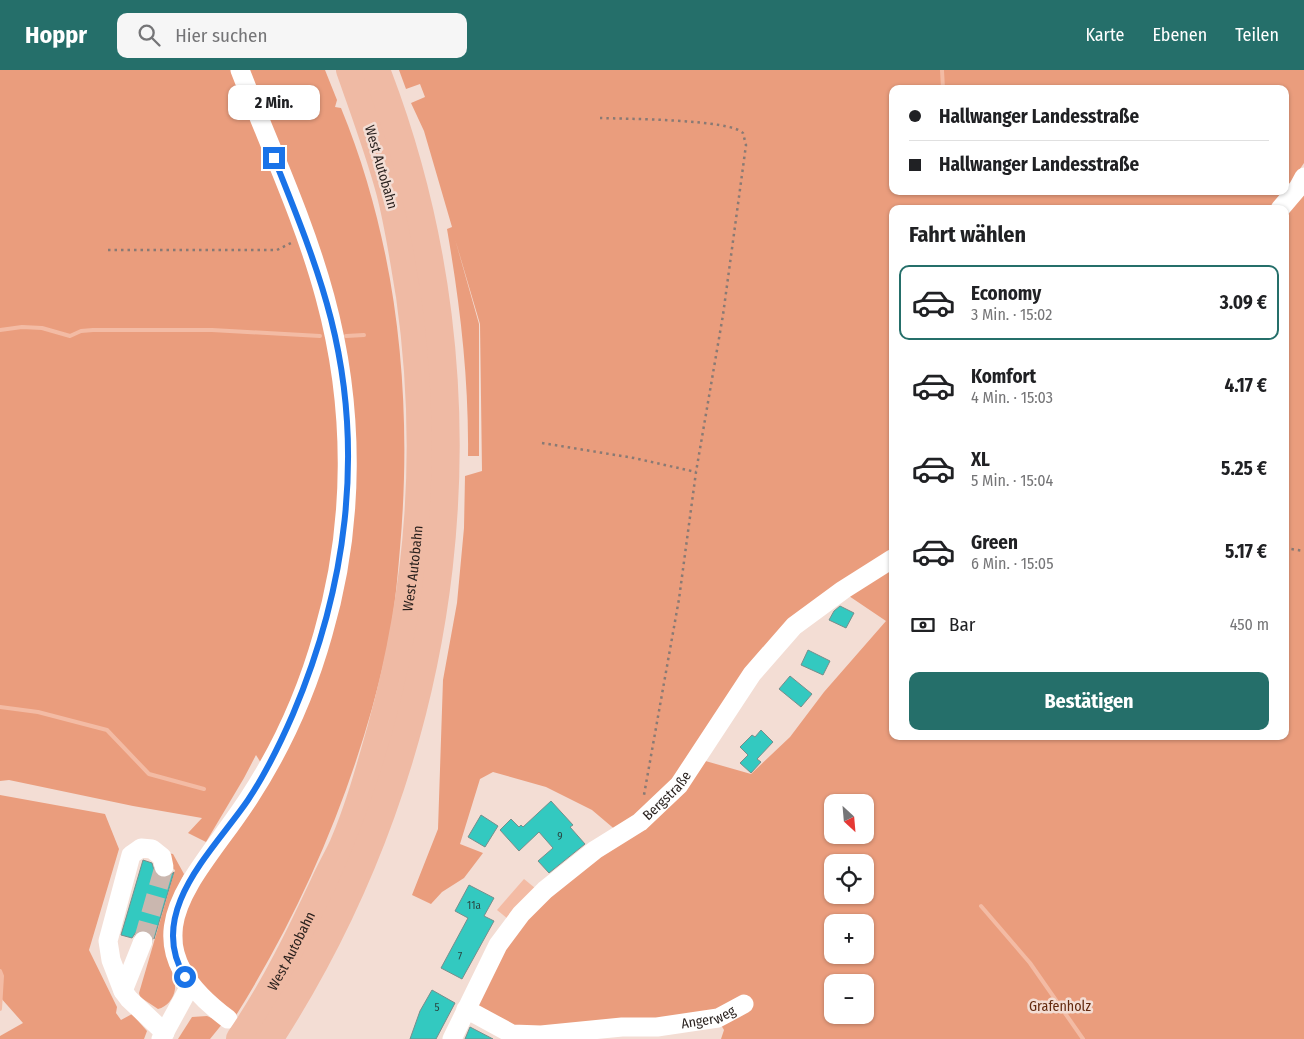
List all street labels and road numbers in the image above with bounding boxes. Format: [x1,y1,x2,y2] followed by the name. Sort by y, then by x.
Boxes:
[361,123,401,211] street label: West Autobahn
[399,525,426,613] street label: West Autobahn
[639,768,694,824] street label: Bergstraße
[264,909,319,993] street label: West Autobahn
[680,1002,739,1032] street label: Angerweg

